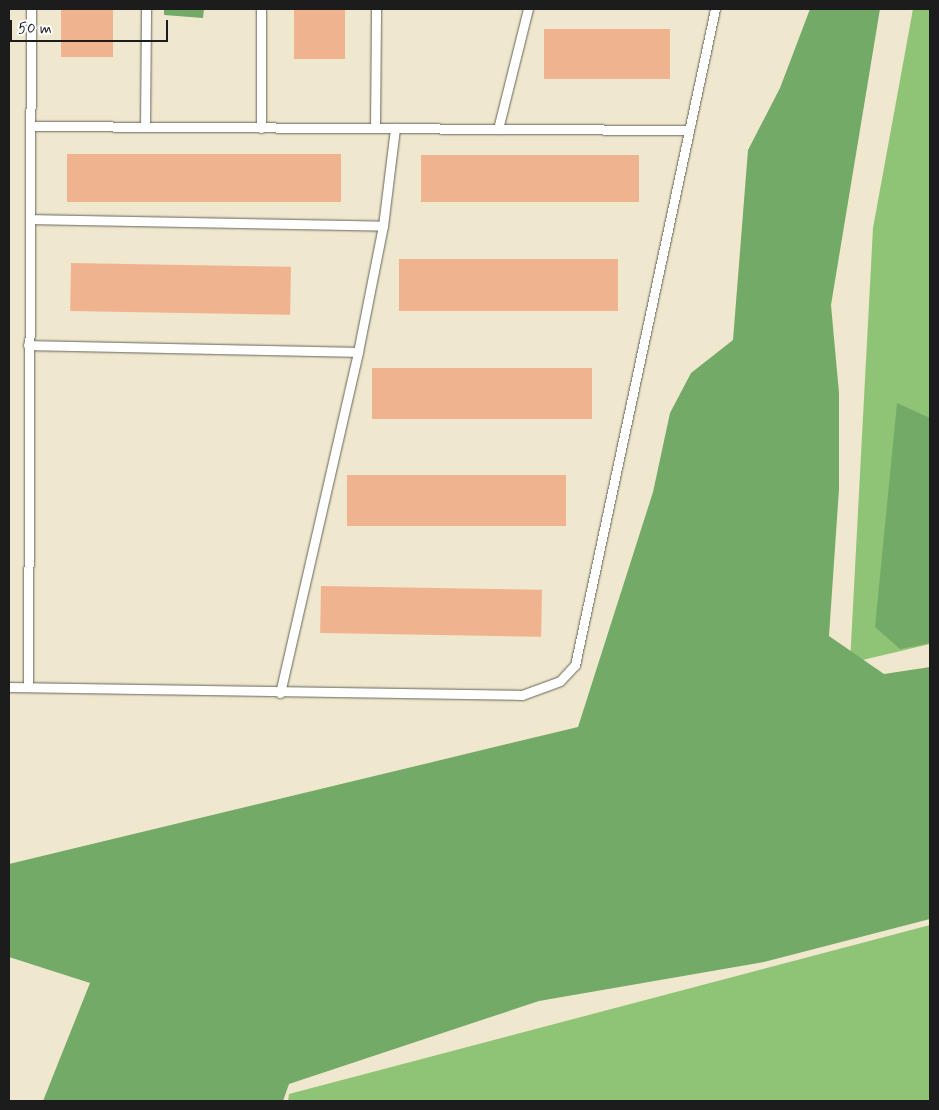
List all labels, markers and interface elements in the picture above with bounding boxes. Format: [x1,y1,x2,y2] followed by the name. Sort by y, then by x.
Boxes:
[12,10,170,42] scale bar
[18,19,52,39] text: 50 m

